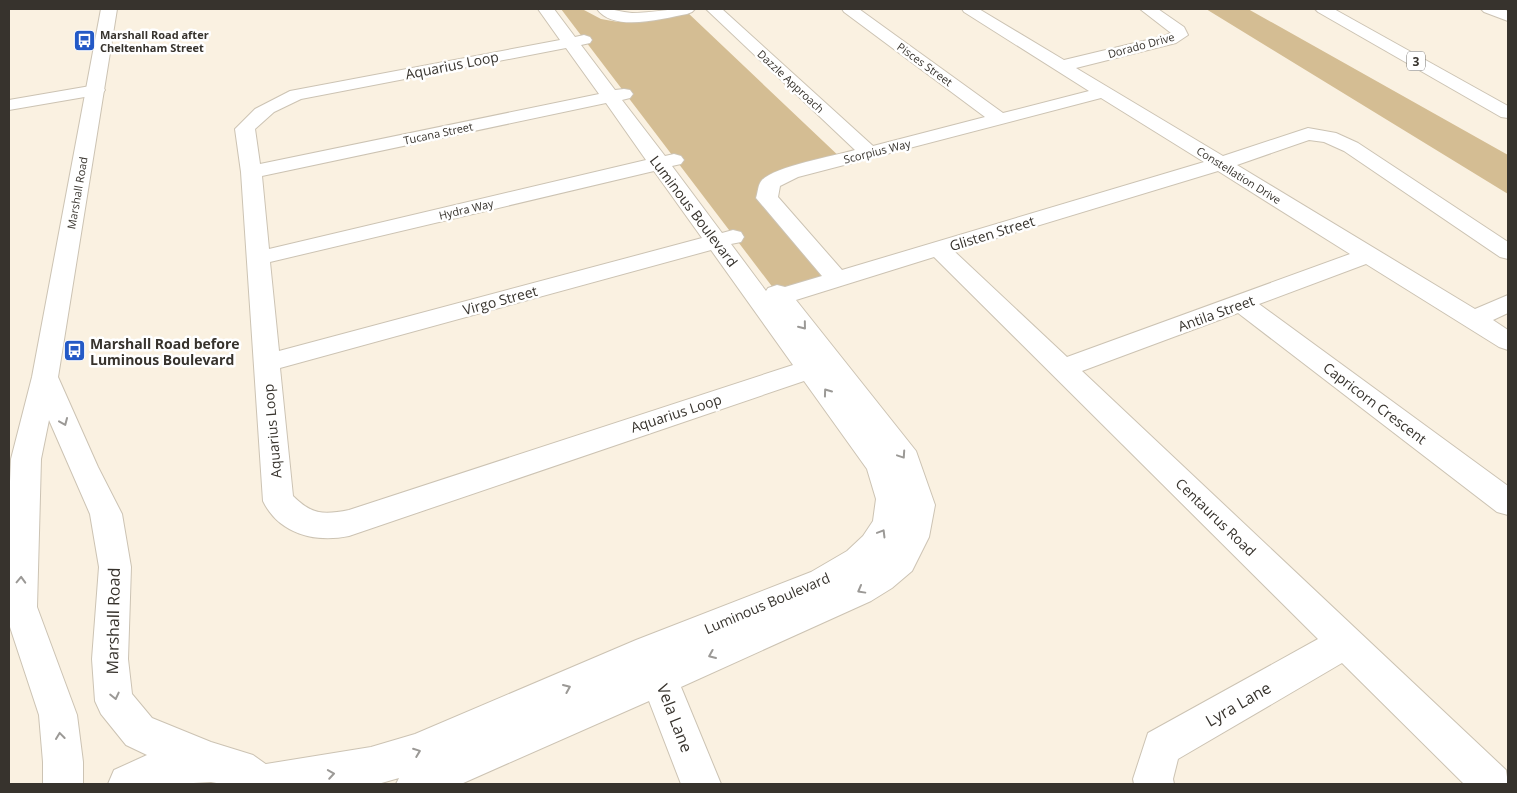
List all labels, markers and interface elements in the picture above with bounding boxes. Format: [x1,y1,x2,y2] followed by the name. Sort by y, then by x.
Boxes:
[100,27,209,55] place label: Marshall Road after Cheltenham Street
[72,28,96,52] bus stop icon: Marshall Road after Cheltenham Street
[1106,29,1176,61] street label: Dorado Drive
[894,39,956,89] street label: Pisces Street
[754,46,828,116] street label: Dazzle Approach
[404,47,500,83] street label: Aquarius Loop
[1407,51,1425,70] road number: 3
[402,118,474,148] street label: Tucana Street
[842,135,913,167] street label: Scorpius Way
[1194,143,1284,207] street label: Constellation Drive
[646,151,742,271] street label: Luminous Boulevard
[63,156,91,230] street label: Marshall Road
[437,195,495,223] street label: Hydra Way
[947,211,1037,255] street label: Glisten Street
[461,281,539,319] street label: Virgo Street
[1175,290,1257,336] street label: Antila Street
[798,320,806,329] one-way arrow
[90,334,240,369] place label: Marshall Road before Luminous Boulevard
[62,339,86,363] bus stop icon: Marshall Road before Luminous Boulevard
[1319,358,1431,448] street label: Capricorn Crescent
[258,383,286,479] street label: Aquarius Loop
[824,388,833,398] one-way arrow
[628,389,724,437] street label: Aquarius Loop
[57,417,68,426] one-way arrow
[895,450,905,459] one-way arrow
[1172,474,1260,560] street label: Centaurus Road
[875,530,885,539] one-way arrow
[101,568,125,674] street label: Marshall Road
[701,568,833,638] street label: Luminous Boulevard
[15,576,26,584] one-way arrow
[857,583,866,593] one-way arrow
[708,649,717,660] one-way arrow
[1201,676,1275,732] street label: Lyra Lane
[652,681,698,755] street label: Vela Lane
[562,683,571,694] one-way arrow
[109,692,120,700] one-way arrow
[55,731,66,739] one-way arrow
[412,748,421,758] one-way arrow
[327,769,336,779] one-way arrow

